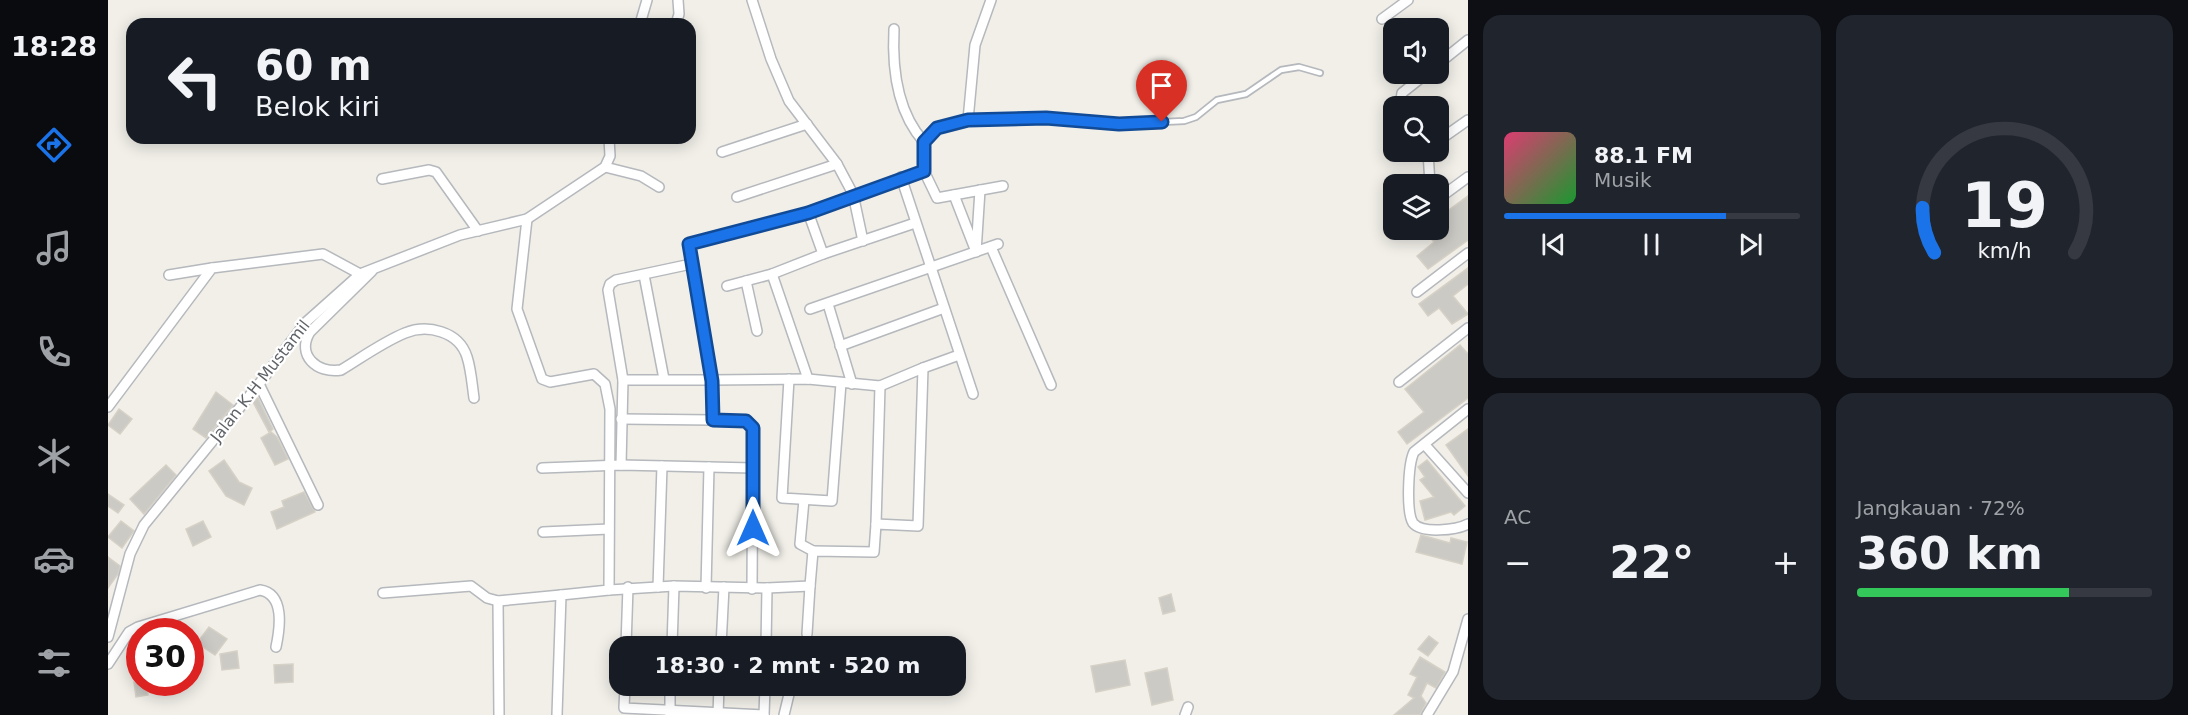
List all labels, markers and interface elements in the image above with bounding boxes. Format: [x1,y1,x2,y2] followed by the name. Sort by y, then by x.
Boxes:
[1383,18,1449,240] map controls
[1383,18,1449,84] button: sound
[11,31,97,62] text: 18:28
[255,41,372,90] text: 60 m
[156,42,234,120] icon: left
[1136,60,1187,122] pin
[1145,69,1178,102] icon: arrive
[255,91,380,122] text: Belok kiri
[1383,96,1449,162] button: search
[33,124,75,166] icon: directions
[1594,143,1693,168] text: 88.1 FM
[1594,168,1652,192] text: Musik
[1961,170,2048,243] text: 19
[1383,174,1449,240] button: layers
[33,227,75,269] icon: music
[1537,228,1570,261] icon: previous
[1635,228,1668,261] icon: pause
[1734,228,1767,261] icon: next
[1977,239,2031,264] text: km/h
[206,316,314,447] street label: Jalan K.H Mustamil
[33,331,75,373] icon: phone
[33,435,75,477] icon: climate
[721,496,785,560] position arrow
[1857,496,2025,520] text: Jangkauan · 72%
[1504,505,1531,529] text: AC
[1857,527,2043,580] text: 360 km
[1609,536,1694,589] text: 22°
[33,538,75,580] icon: car
[1504,543,1532,582] text: −
[1772,543,1800,582] text: +
[126,618,204,696] speed limit sign: 30
[33,642,75,684] icon: filters
[655,653,920,678] text: 18:30 · 2 mnt · 520 m

